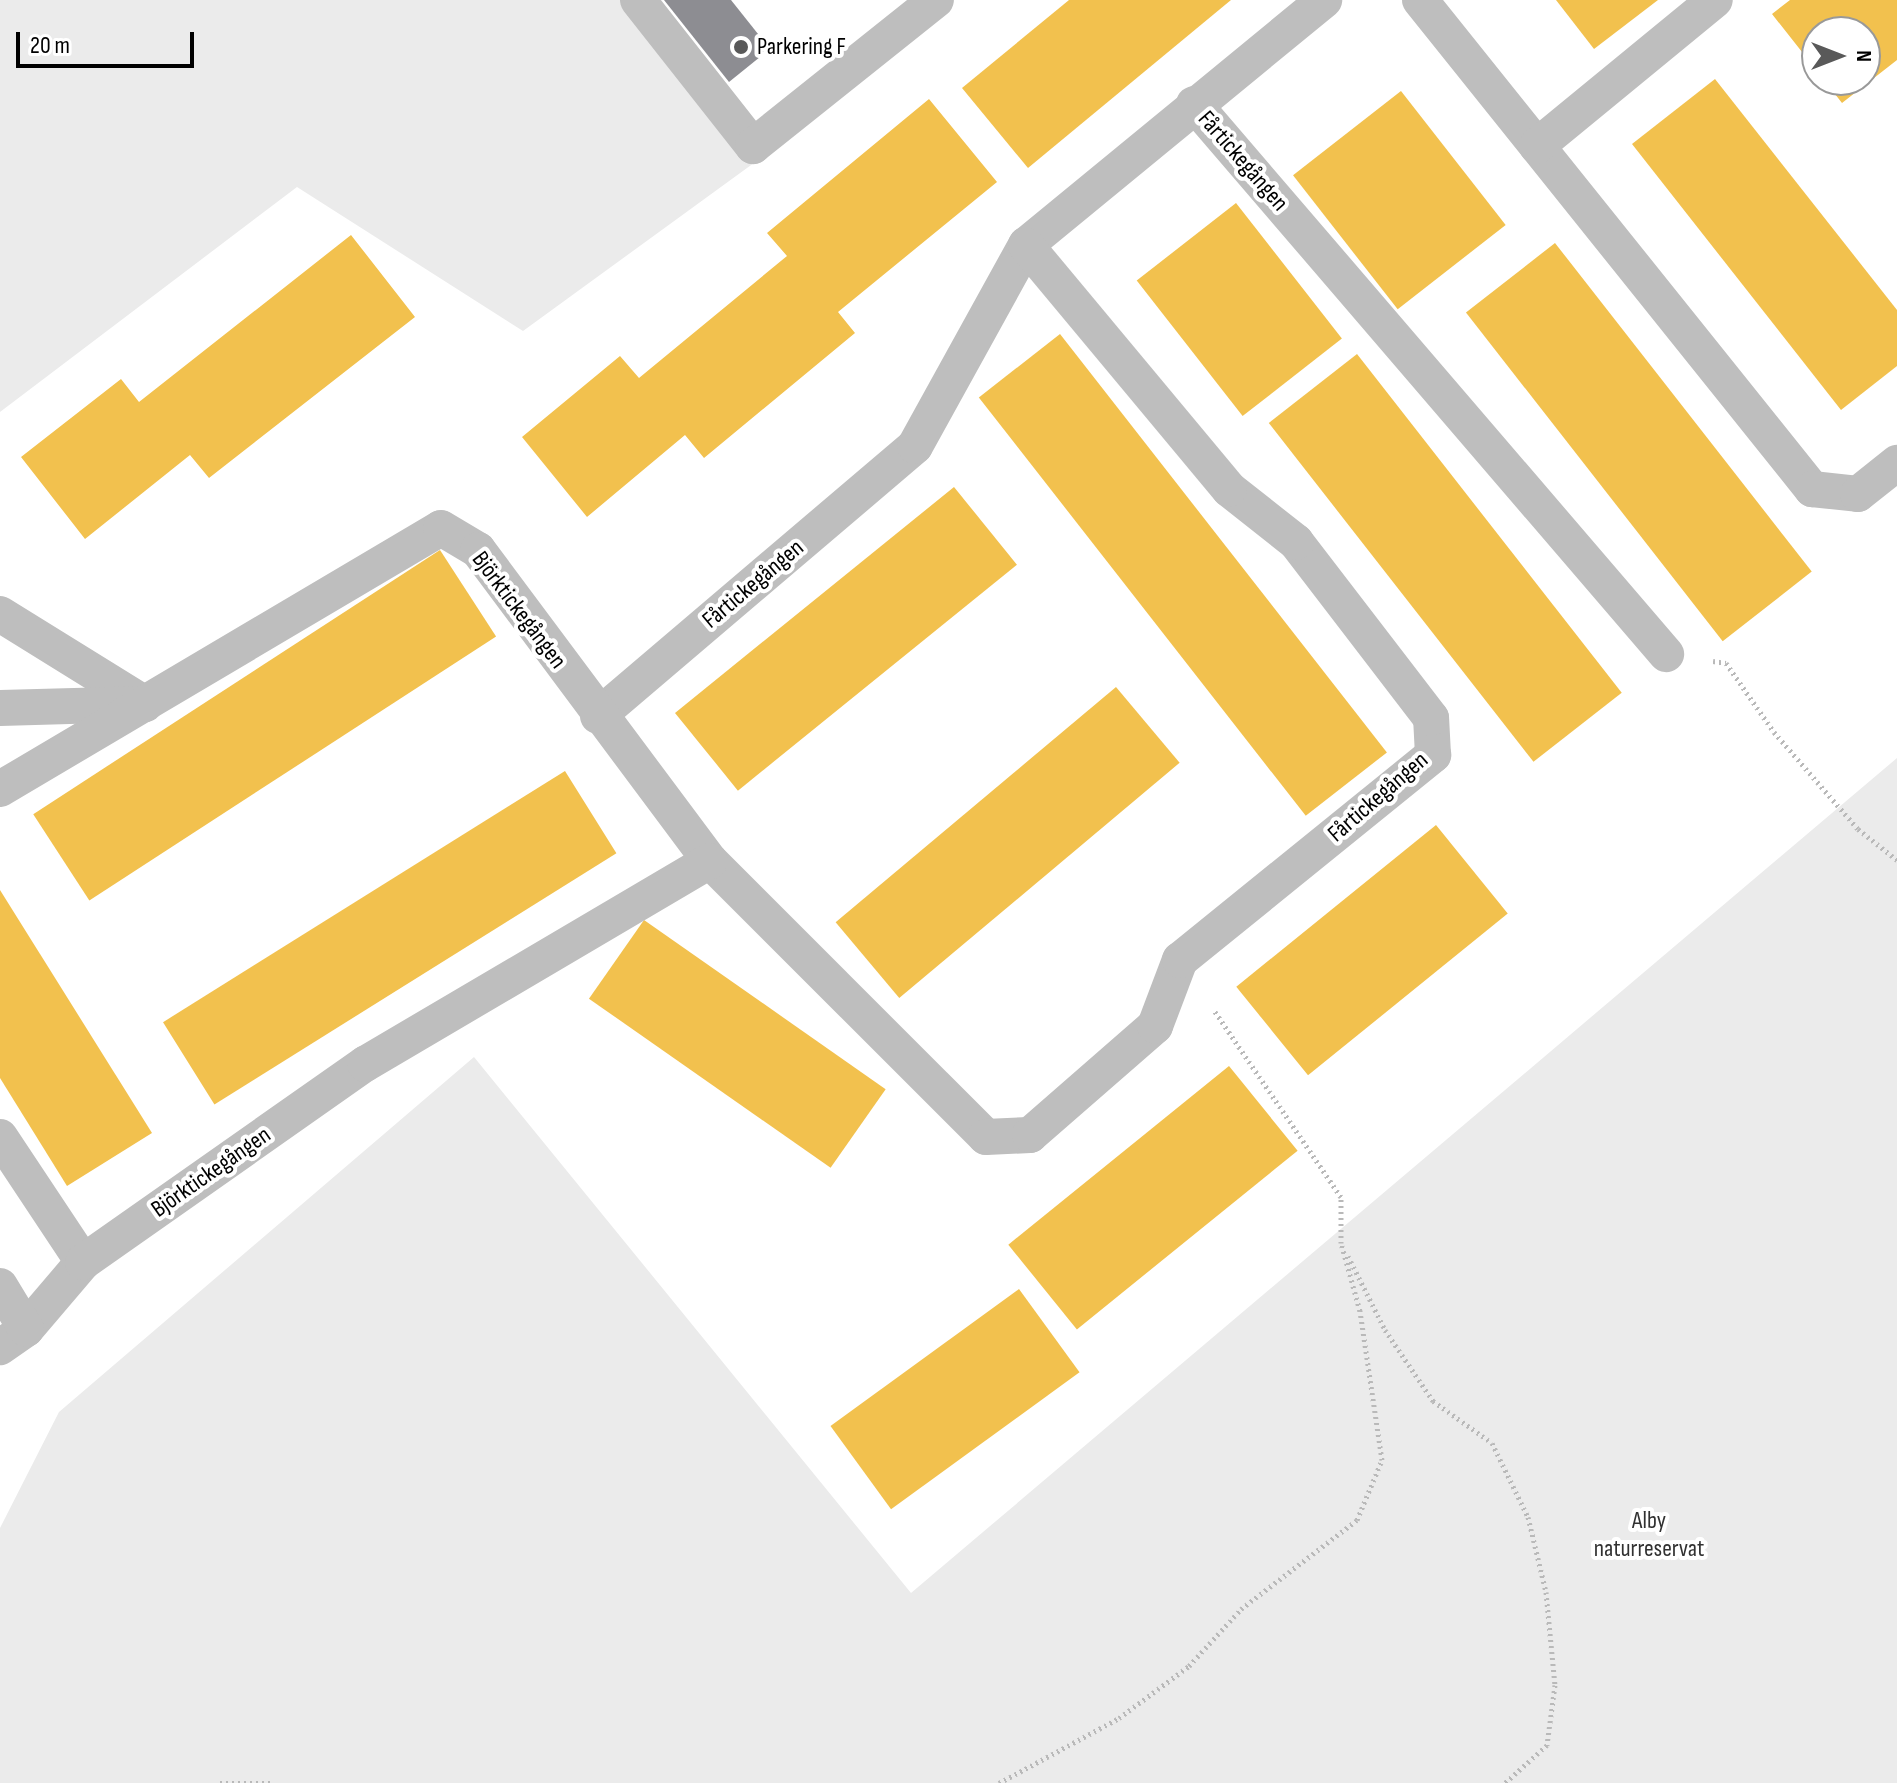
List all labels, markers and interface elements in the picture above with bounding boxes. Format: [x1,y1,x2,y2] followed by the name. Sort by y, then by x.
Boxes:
[20,16,198,66] scale bar
[1801,16,1881,96] north arrow
[30,31,70,60] text: 20 m
[757,33,846,61] place label: Parkering F
[732,38,750,56] marker: Parkering F
[1850,50,1877,62] text: N
[1192,105,1294,217] street label: Fårtickegången
[697,533,809,635] street label: Fårtickegången
[466,546,572,674] street label: Björktickegången
[1322,746,1434,848] street label: Fårtickegången
[146,1120,276,1224] street label: Björktickegången
[1594,1507,1704,1563] park label: Alby naturreservat

